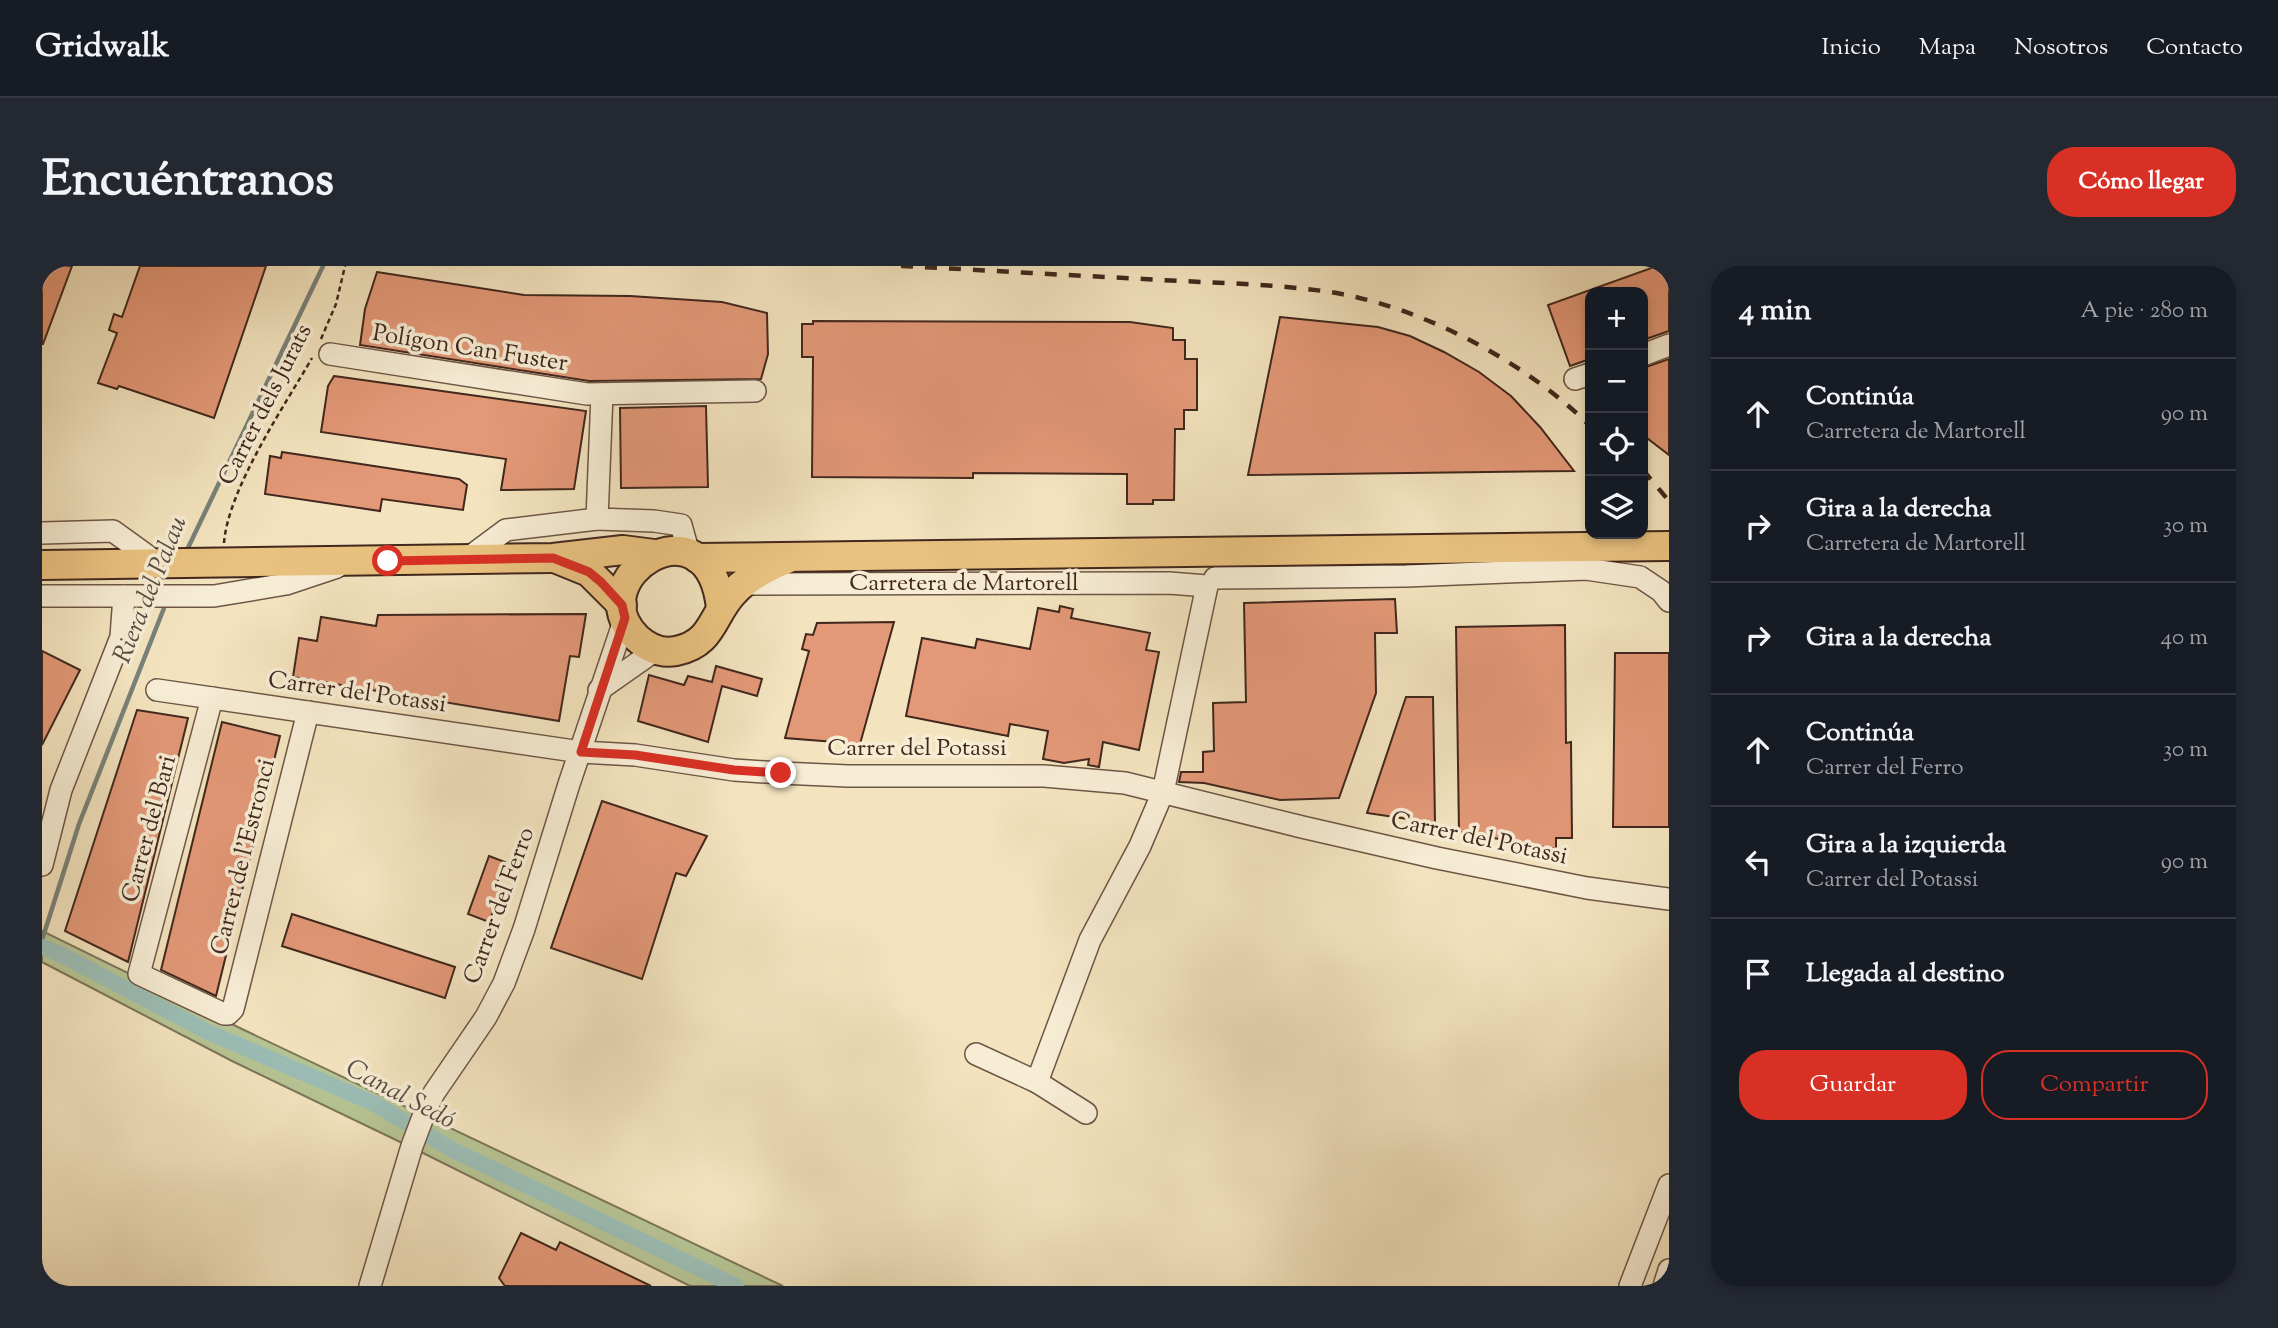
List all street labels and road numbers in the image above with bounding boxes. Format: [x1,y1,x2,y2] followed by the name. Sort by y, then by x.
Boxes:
[370,317,570,381] street label: Polígon Can Fuster
[211,318,321,492] street label: Carrer dels Jurats
[849,567,1079,601] street label: Carretera de Martorell
[266,664,449,722] street label: Carrer del Potassi
[827,732,1007,766] street label: Carrer del Potassi
[114,752,186,906] street label: Carrer del Bari
[203,755,285,959] street label: Carrer de l'Estronci
[1388,804,1571,874] street label: Carrer del Potassi
[456,823,544,989] street label: Carrer del Ferro

